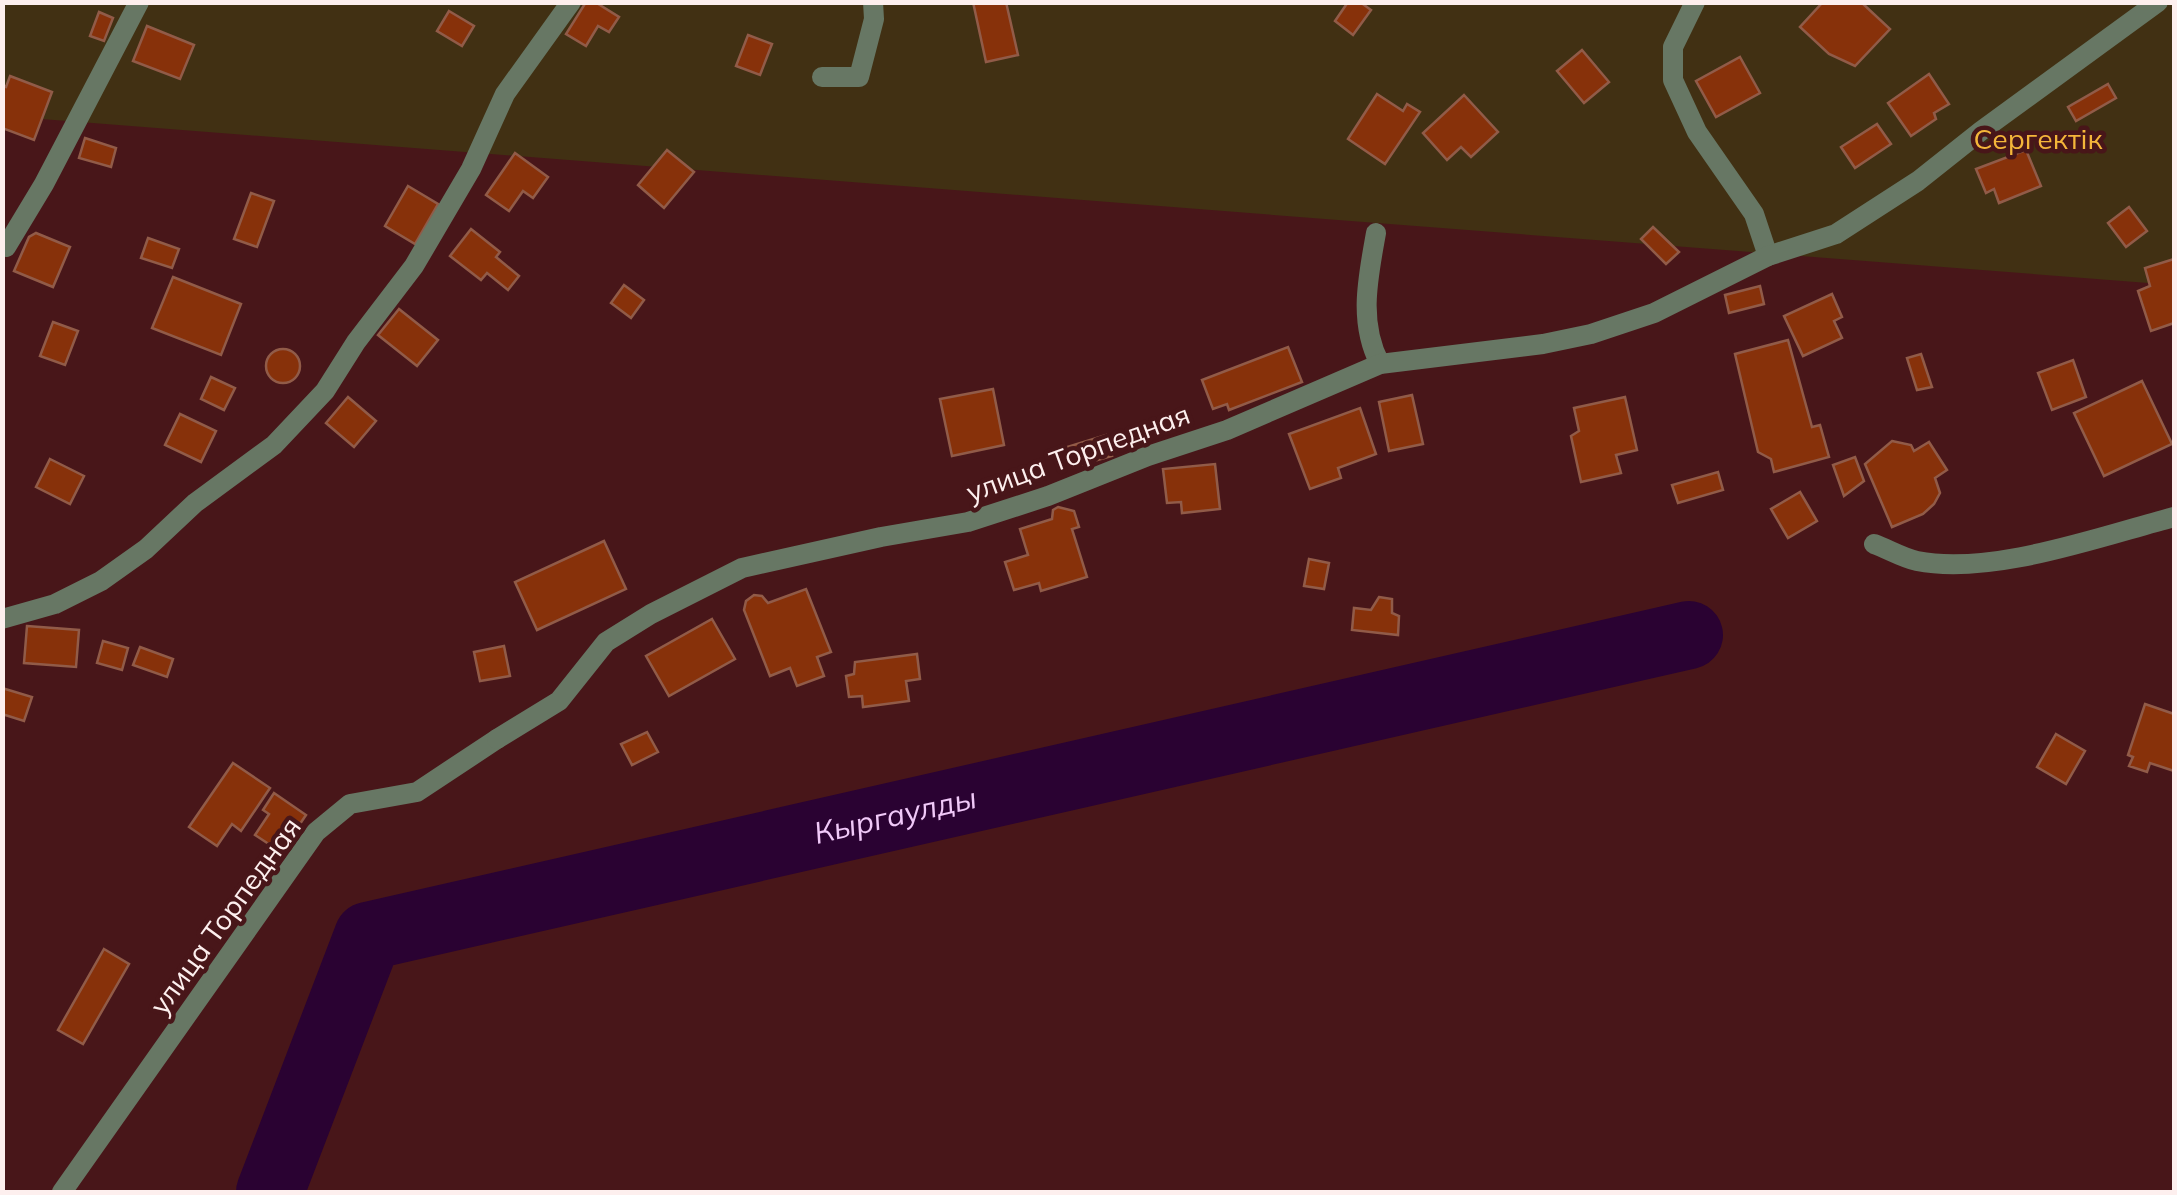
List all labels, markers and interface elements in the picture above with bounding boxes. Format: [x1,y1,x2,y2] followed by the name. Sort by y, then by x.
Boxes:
[1973,121,2104,156] park label: Сергектік
[961,396,1194,509] street label: улица Торпедная
[810,778,980,852] water label: Кыргаулды
[141,810,308,1021] street label: улица Торпедная

